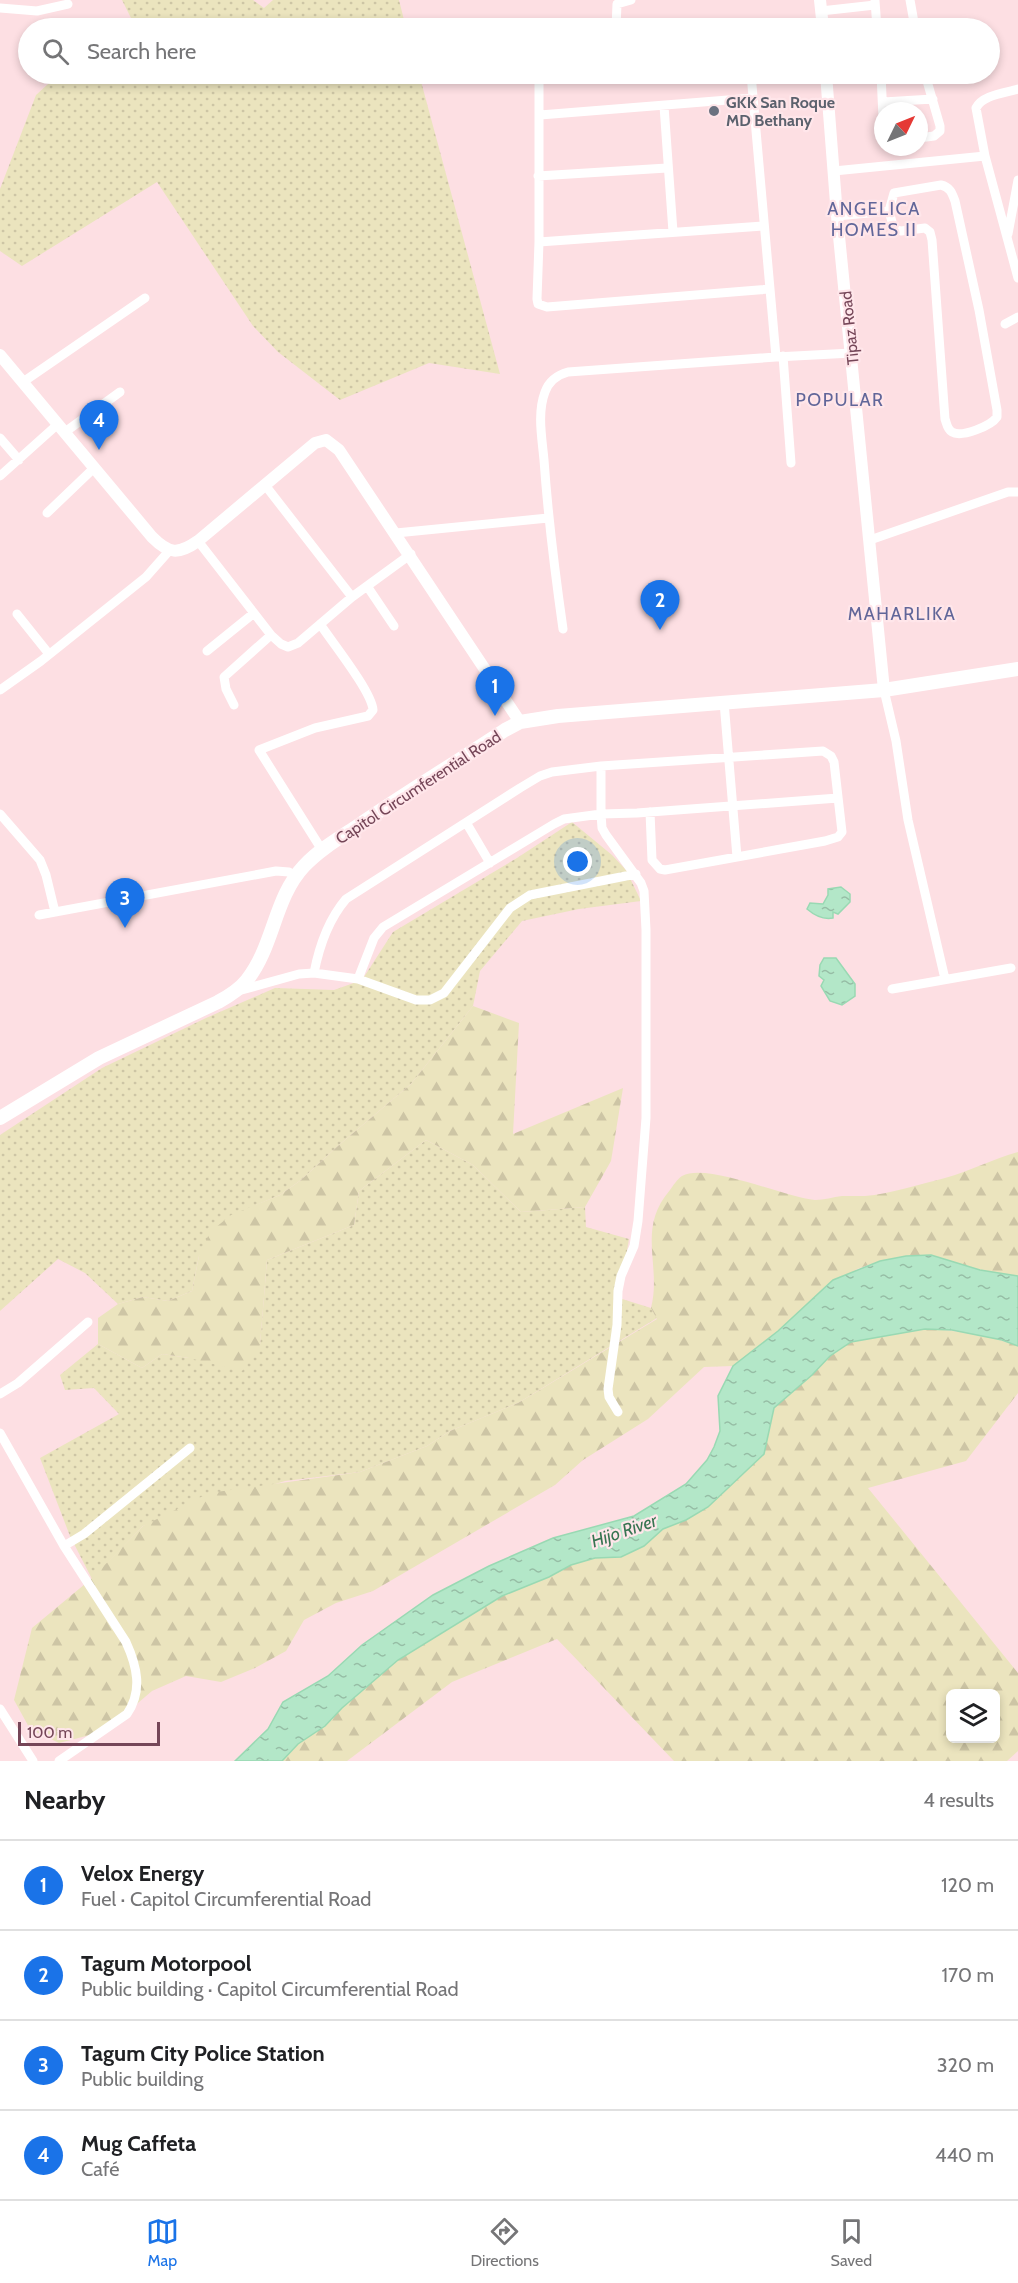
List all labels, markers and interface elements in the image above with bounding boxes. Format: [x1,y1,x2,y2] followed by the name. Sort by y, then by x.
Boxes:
[18,18,1000,84] search box
[39,35,72,68] icon: search
[87,38,196,65] text: Search here
[726,93,835,130] place label: GKK San Roque MD Bethany
[874,102,928,156] north arrow
[707,104,721,118] marker: GKK San Roque MD Bethany
[827,198,921,241] district label: ANGELICA HOMES II
[836,290,863,366] street label: Tipaz Road
[796,389,884,411] district label: POPULAR
[80,400,118,450] pin: 4
[640,580,680,630] pin: 2
[848,603,956,625] district label: MAHARLIKA
[476,666,514,716] pin: 1
[332,727,504,848] street label: Capitol Circumferential Road
[563,847,592,876] your location
[106,878,144,928] pin: 3
[588,1509,661,1553] water label: Hijo River
[946,1689,1000,1743] map controls
[946,1689,1000,1743] button: layers
[18,1719,160,1746] scale bar
[27,1723,72,1742] text: 100 m
[24,1784,105,1816] text: Nearby
[923,1788,994,1812] text: 4 results
[81,1860,204,1887] text: Velox Energy
[40,1873,47,1897] text: 1
[941,1873,994,1897] text: 120 m
[81,1887,371,1911] text: Fuel · Capitol Circumferential Road
[81,1950,251,1977] text: Tagum Motorpool
[38,1963,49,1987] text: 2
[942,1963,994,1987] text: 170 m
[81,1977,459,2001] text: Public building · Capitol Circumferential Road
[81,2040,325,2067] text: Tagum City Police Station
[38,2053,49,2077] text: 3
[937,2053,994,2077] text: 320 m
[81,2067,203,2091] text: Public building
[81,2130,196,2157] text: Mug Caffeta
[37,2143,50,2167] text: 4
[935,2143,994,2167] text: 440 m
[81,2157,119,2181] text: Café
[146,2215,179,2270] tab: Map
[471,2215,539,2270] tab: Directions
[831,2215,872,2270] tab: Saved

